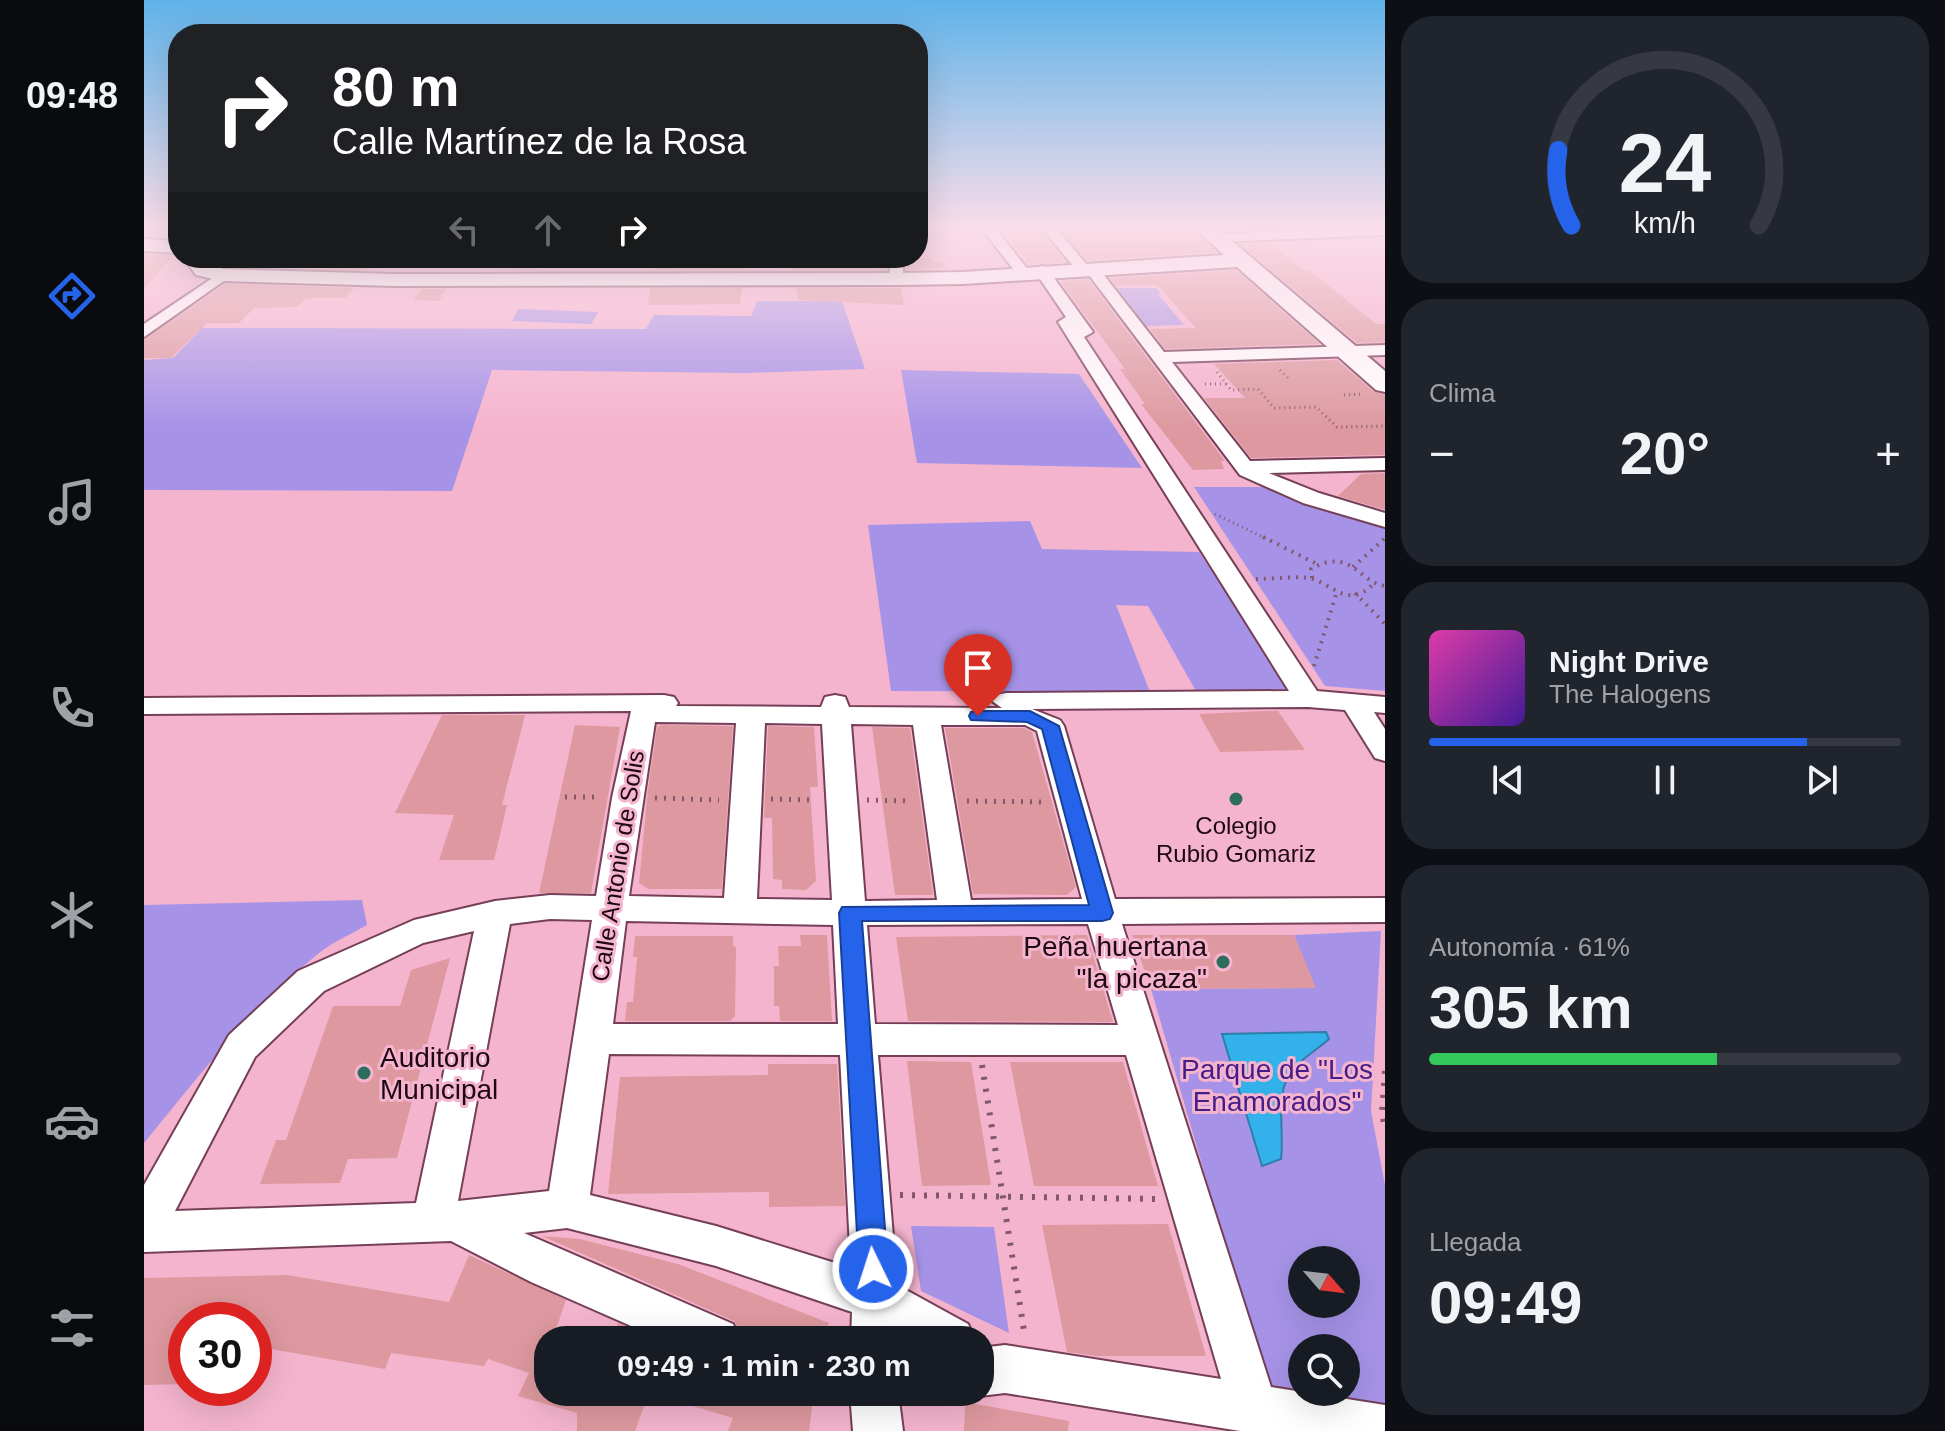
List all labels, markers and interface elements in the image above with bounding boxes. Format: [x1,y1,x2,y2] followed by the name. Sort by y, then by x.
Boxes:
[332,55,460,118] text: 80 m
[200,56,304,160] icon: right
[26,75,118,116] text: 09:48
[1619,116,1711,209] text: 24
[332,121,746,162] text: Calle Martínez de la Rosa
[1634,207,1696,239] text: km/h
[442,208,486,252] icon: left
[526,208,570,252] icon: ahead
[610,208,654,252] icon: right
[44,268,100,324] icon: directions
[1429,378,1495,408] text: Clima
[1620,420,1710,487] text: 20°
[1429,429,1455,478] text: −
[1875,429,1901,478] text: +
[44,474,100,530] icon: music
[944,634,1012,716] pin
[1549,645,1709,678] text: Night Drive
[956,646,1000,690] icon: arrive
[1549,679,1711,709] text: The Halogens
[44,680,100,736] icon: phone
[586,749,649,983] street label: Calle Antonio de Solis
[1486,758,1530,802] icon: previous
[1643,758,1687,802] icon: pause
[1800,758,1844,802] icon: next
[1227,790,1245,808] marker: Colegio Rubio Gomariz
[1156,812,1316,867] place label: Colegio Rubio Gomariz
[44,887,100,943] icon: climate
[1023,931,1207,994] place label: Peña huertana "la picaza"
[1429,932,1630,962] text: Autonomía · 61%
[1214,953,1232,971] marker: Peña huertana "la picaza"
[1429,974,1633,1041] text: 305 km
[380,1042,498,1105] place label: Auditorio Municipal
[1181,1054,1373,1117] park label: Parque de "Los Enamorados"
[355,1064,373,1082] marker: Auditorio Municipal
[44,1093,100,1149] icon: car
[831,1227,915,1311] position arrow
[1429,1227,1522,1257] text: Llegada
[1288,1246,1360,1318] north arrow
[1288,1246,1360,1406] map controls
[1429,1269,1582,1336] text: 09:49
[44,1300,100,1356] icon: filters
[168,1302,272,1406] speed limit sign: 30
[1288,1334,1360,1406] button: search
[617,1349,911,1382] text: 09:49 · 1 min · 230 m

